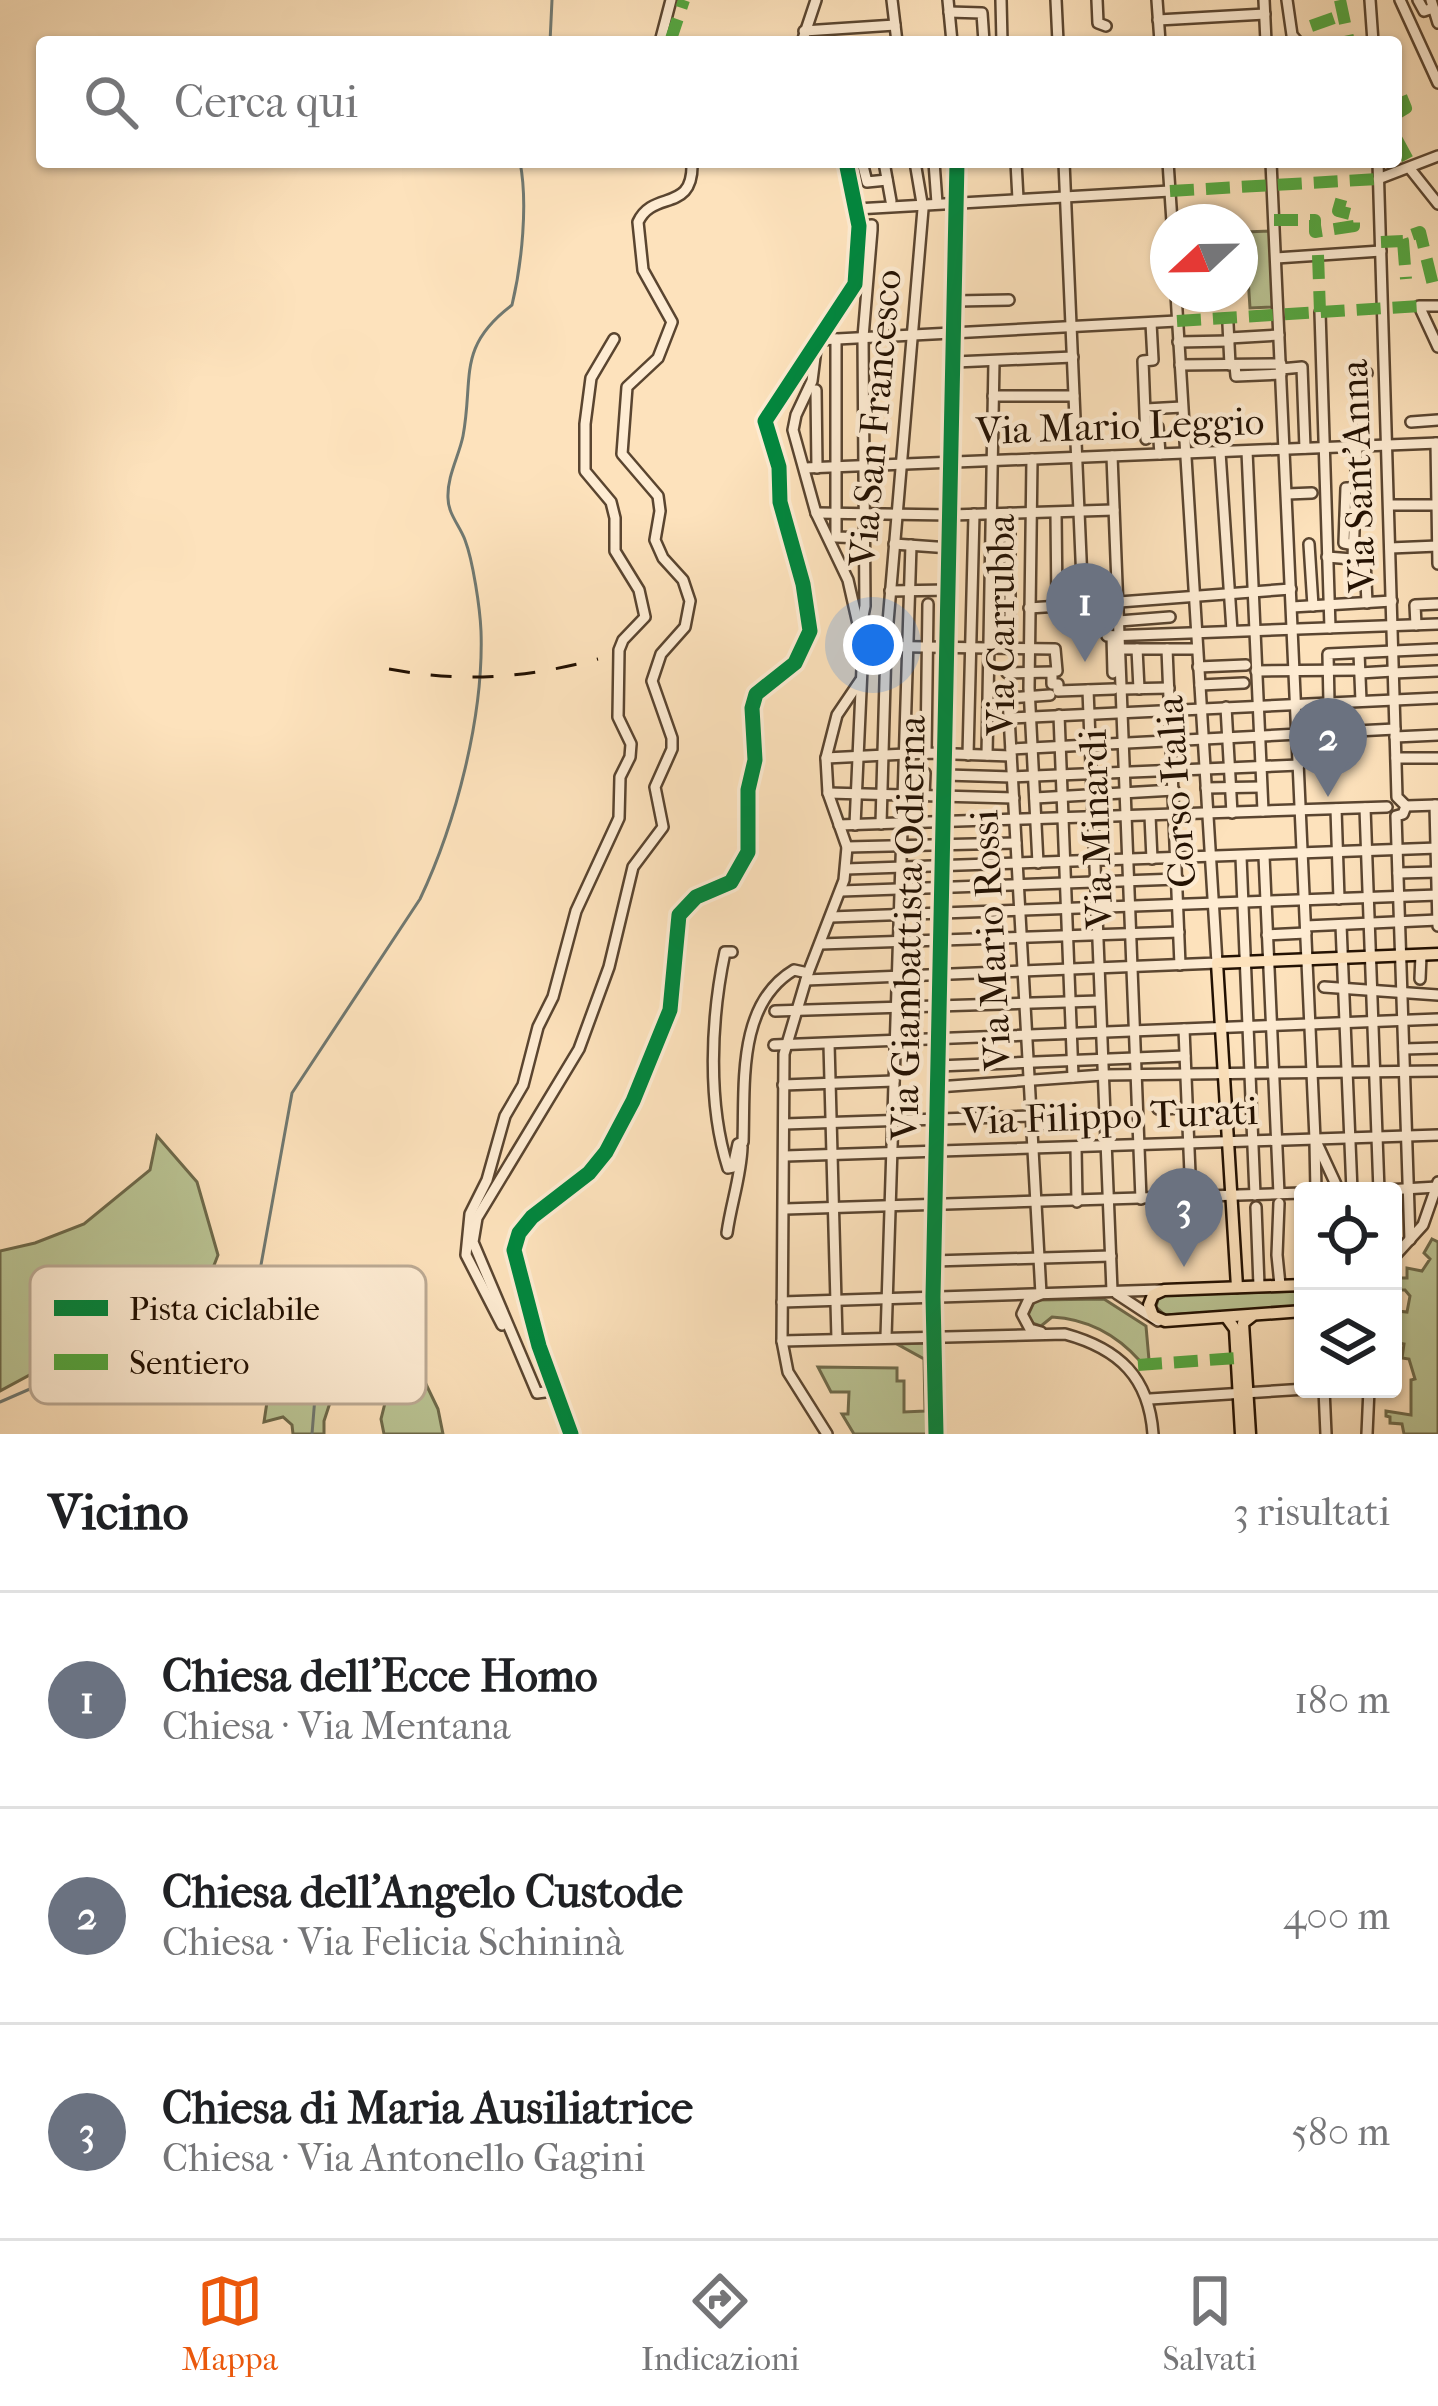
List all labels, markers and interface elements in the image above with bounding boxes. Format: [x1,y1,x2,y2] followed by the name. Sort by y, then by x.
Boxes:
[36,36,1402,168] search box
[78,69,144,135] icon: search
[174,76,358,129] text: Cerca qui
[1150,204,1258,312] north arrow
[839,267,911,570] street label: Via San Francesco
[1331,358,1385,594] street label: Via Sant'Anna
[974,398,1265,454] street label: Via Mario Leggio
[978,513,1024,737] street label: Via Carrubba
[1046,563,1124,662] pin: 1
[843,615,903,675] your location
[1146,694,1206,889] street label: Corso Italia
[1289,698,1367,797] pin: 2
[881,714,935,1142] street label: Via Giambattista Odierna
[1070,728,1123,931] street label: Via Minardi
[961,808,1021,1072] street label: Via Mario Rossi
[960,1088,1259,1144] street label: Via Filippo Turati
[1145,1168,1223,1267] pin: 3
[1294,1182,1402,1398] map controls
[1294,1182,1402,1290] button: locate
[30,1266,426,1404] legend
[129,1290,320,1329] text: Pista ciclabile
[1294,1290,1402,1398] button: layers
[129,1344,249,1383] text: Sentiero
[48,1482,189,1542] text: Vicino
[1233,1489,1390,1535] text: 3 risultati
[162,1650,598,1703] text: Chiesa dell'Ecce Homo
[80,1677,94,1723] text: 1
[1294,1677,1390,1723] text: 180 m
[162,1703,510,1749] text: Chiesa · Via Mentana
[162,1866,683,1919] text: Chiesa dell'Angelo Custode
[77,1893,97,1939] text: 2
[1283,1893,1390,1939] text: 400 m
[162,1919,623,1965] text: Chiesa · Via Felicia Schininà
[162,2082,693,2135] text: Chiesa di Maria Ausiliatrice
[79,2109,95,2155] text: 3
[1291,2109,1390,2155] text: 580 m
[162,2135,645,2181] text: Chiesa · Via Antonello Gagini
[181,2268,278,2379] tab: Mappa
[641,2268,800,2379] tab: Indicazioni
[1163,2268,1257,2379] tab: Salvati

